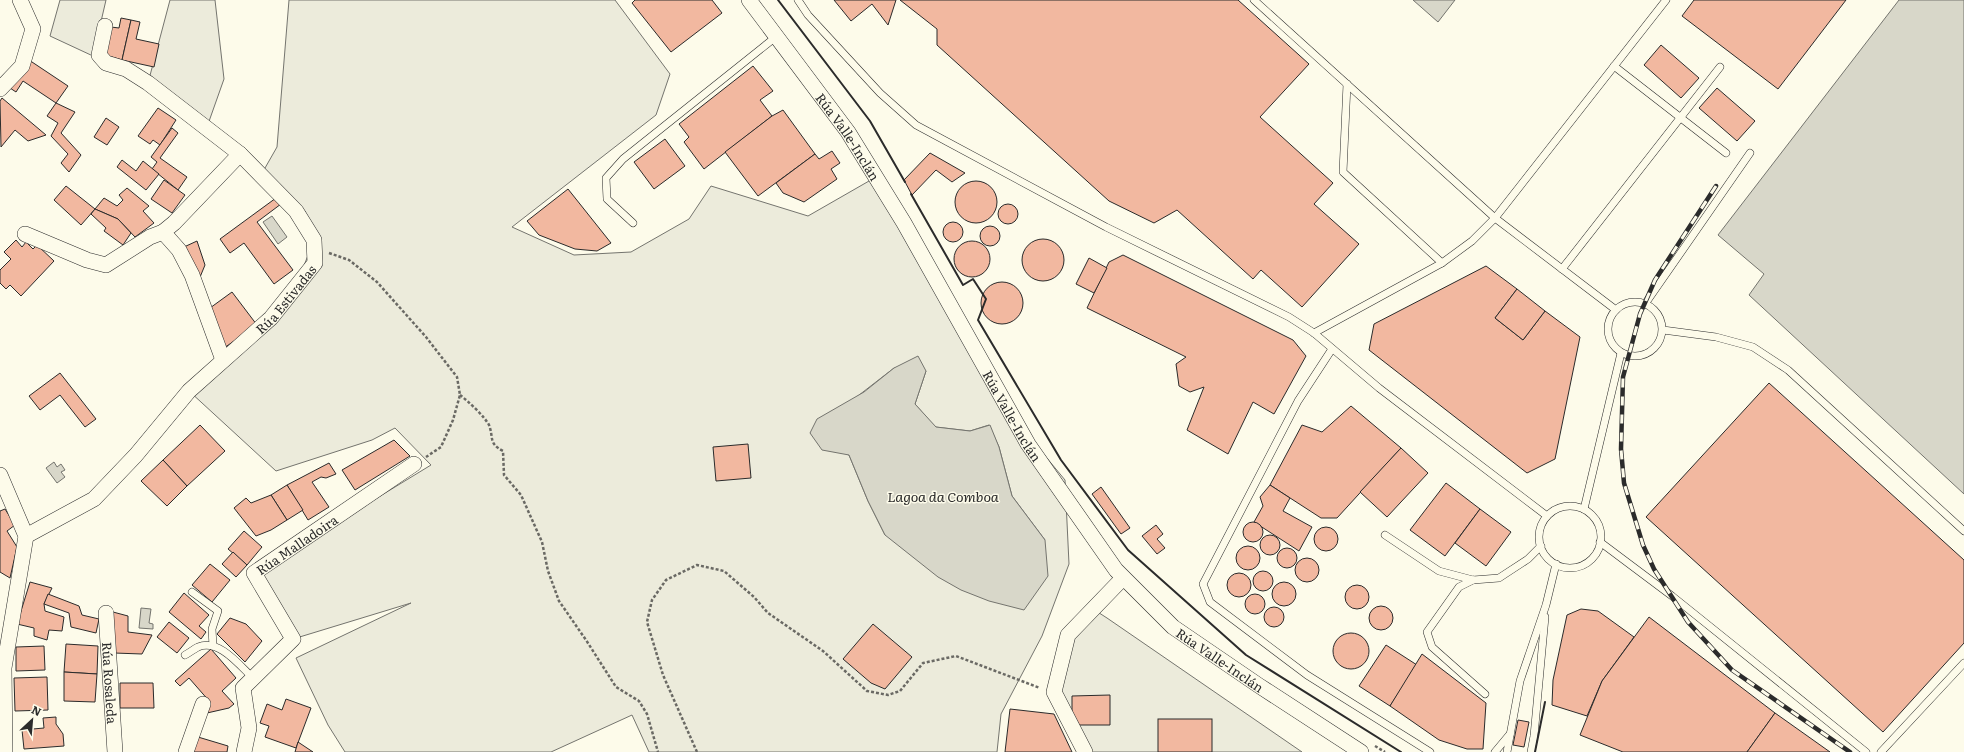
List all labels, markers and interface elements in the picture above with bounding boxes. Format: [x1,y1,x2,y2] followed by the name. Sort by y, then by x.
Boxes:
[812,88,885,184] street label: Rúa Valle-Inclán
[251,260,320,338] street label: Rúa Estivadas
[979,367,1047,465] street label: Rúa Valle-Inclán
[887,486,999,506] water label: Lagoa da Comboa
[252,509,341,579] street label: Rúa Malladoira
[1173,623,1268,696] street label: Rúa Valle-Inclán
[98,641,123,724] street label: Rúa Rosaleda
[12,700,52,740] north arrow
[29,701,44,719] text: N

